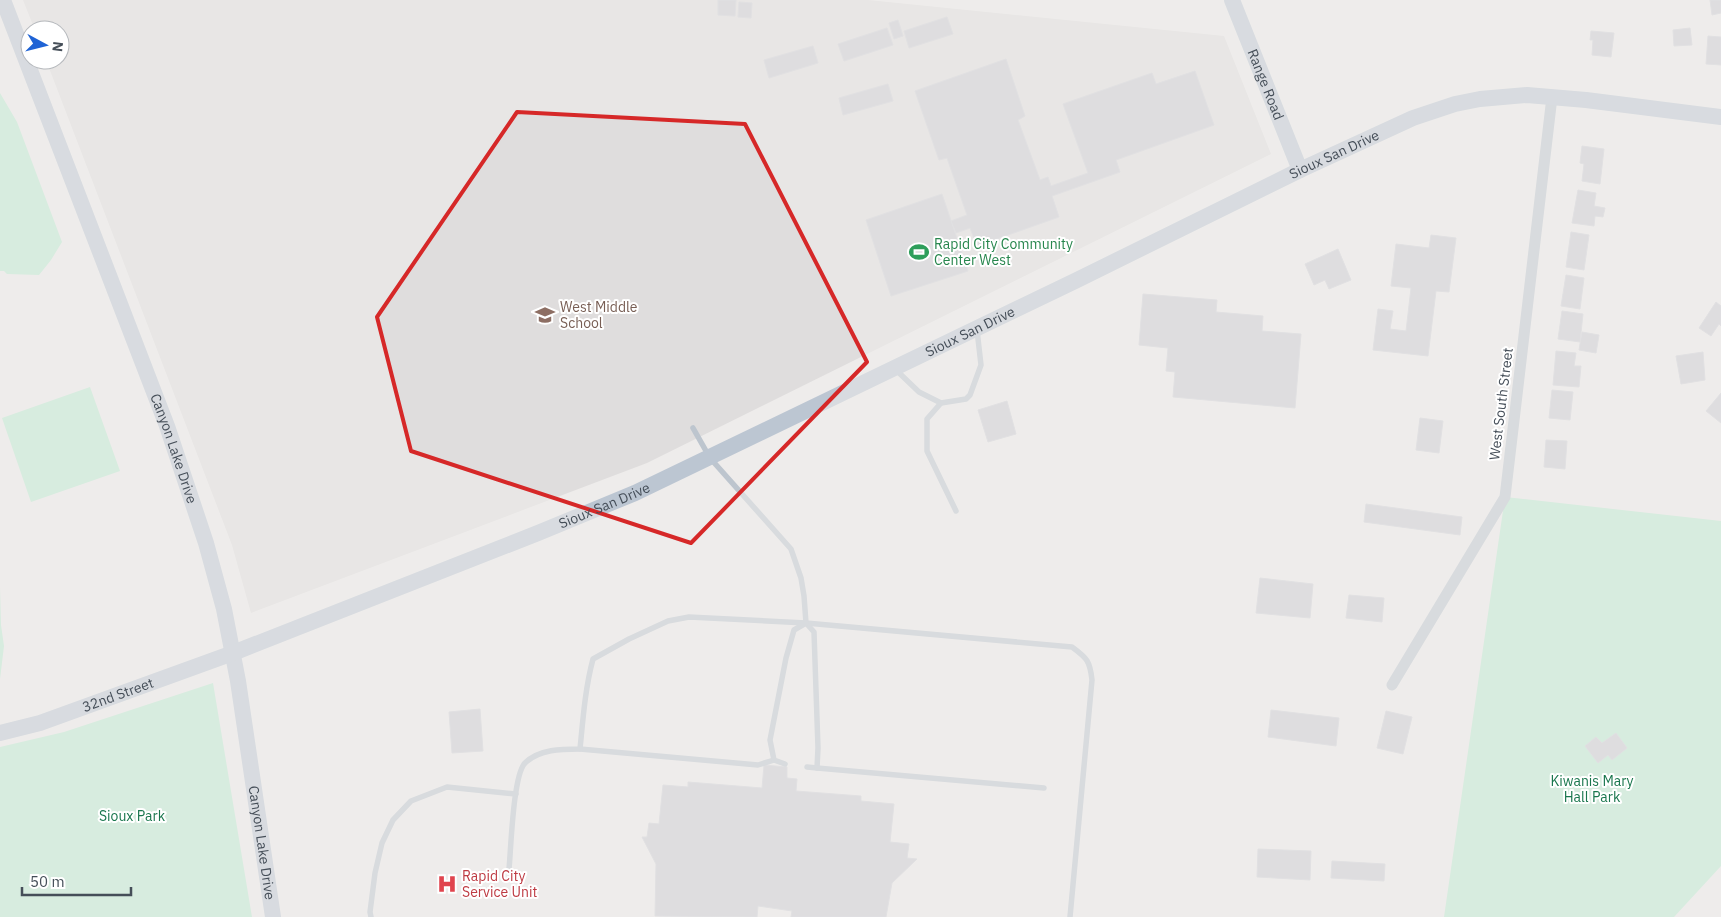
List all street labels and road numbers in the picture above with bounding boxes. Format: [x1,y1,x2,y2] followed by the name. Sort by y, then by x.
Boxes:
[1244,46,1288,123] street label: Range Road
[1286,126,1382,183] street label: Sioux San Drive
[922,302,1018,361] street label: Sioux San Drive
[1485,347,1517,461] street label: West South Street
[146,391,201,506] street label: Canyon Lake Drive
[556,478,653,533] street label: Sioux San Drive
[80,674,156,716] street label: 32nd Street
[245,784,279,901] street label: Canyon Lake Drive

